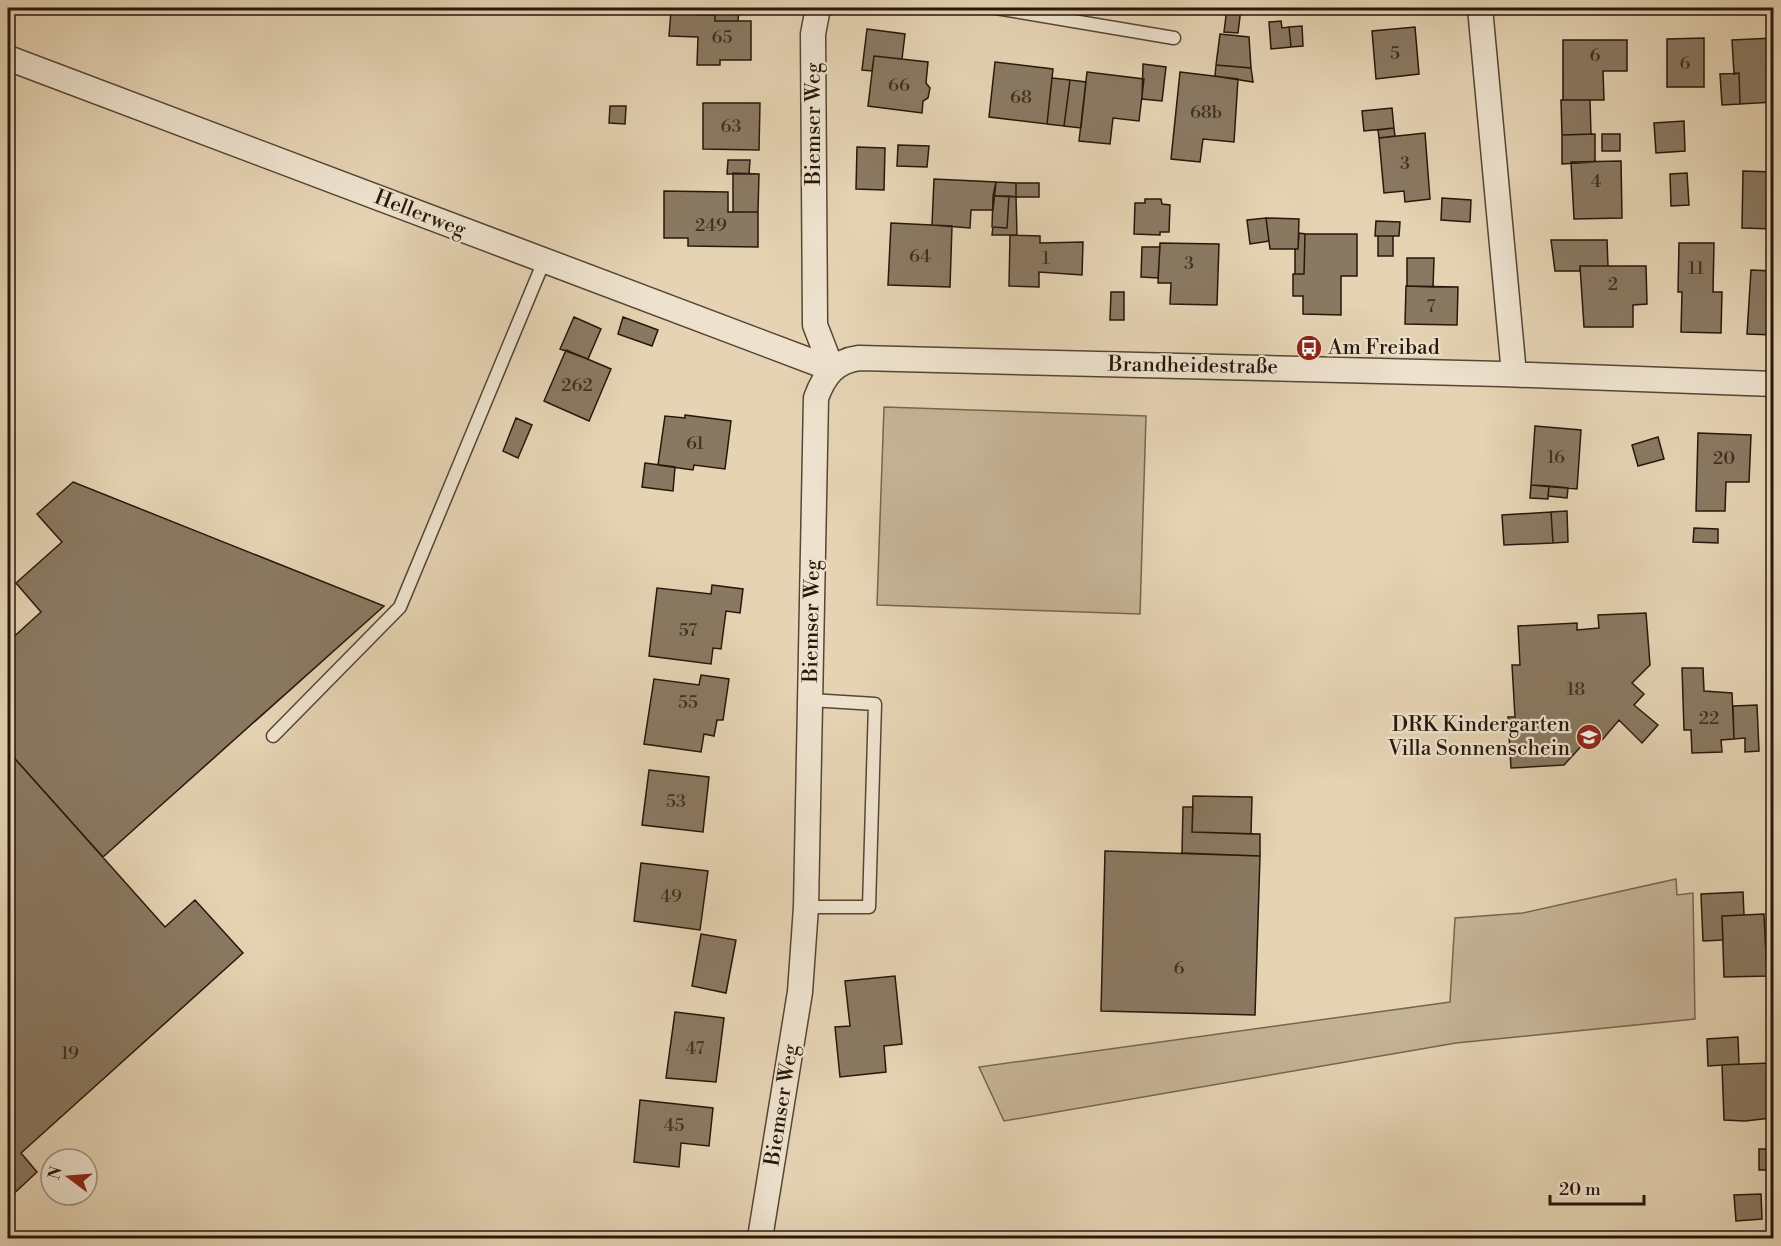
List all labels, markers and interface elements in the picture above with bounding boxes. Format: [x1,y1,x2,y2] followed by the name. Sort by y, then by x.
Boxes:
[712,26,732,49] house number: 65
[1390,42,1400,65] house number: 5
[1590,44,1601,67] house number: 6
[1680,52,1691,75] house number: 6
[801,62,827,187] street label: Biemser Weg
[888,74,910,97] house number: 66
[1010,86,1032,109] house number: 68
[1190,101,1222,124] house number: 68b
[721,115,741,138] house number: 63
[1400,152,1410,175] house number: 3
[1591,170,1602,193] house number: 4
[370,185,470,243] street label: Hellerweg
[695,214,727,237] house number: 249
[909,245,931,268] house number: 64
[1042,247,1050,270] house number: 1
[1184,252,1194,275] house number: 3
[1688,257,1704,280] house number: 11
[1608,273,1618,296] house number: 2
[1426,295,1436,318] house number: 7
[1294,333,1324,363] bus stop icon: Am Freibad
[1327,335,1440,361] place label: Am Freibad
[1107,351,1278,380] street label: Brandheidestraße
[561,374,593,397] house number: 262
[686,432,704,455] house number: 61
[1547,446,1565,469] house number: 16
[1713,447,1735,470] house number: 20
[798,559,826,684] street label: Biemser Weg
[679,619,697,642] house number: 57
[1567,678,1585,701] house number: 18
[678,691,698,714] house number: 55
[1699,707,1719,730] house number: 22
[1387,712,1570,762] place label: DRK Kindergarten Villa Sonnenschein
[1574,722,1604,752] school or university icon: DRK Kindergarten Villa Sonnenschein
[666,790,686,813] house number: 53
[660,885,682,908] house number: 49
[1174,957,1185,980] house number: 6
[685,1037,705,1060] house number: 47
[61,1042,79,1065] house number: 19
[759,1042,804,1169] street label: Biemser Weg
[664,1114,684,1137] house number: 45
[39,1147,99,1207] north arrow
[44,1164,67,1182] text: N
[1550,1168,1644,1206] scale bar
[1559,1178,1601,1201] text: 20 m

